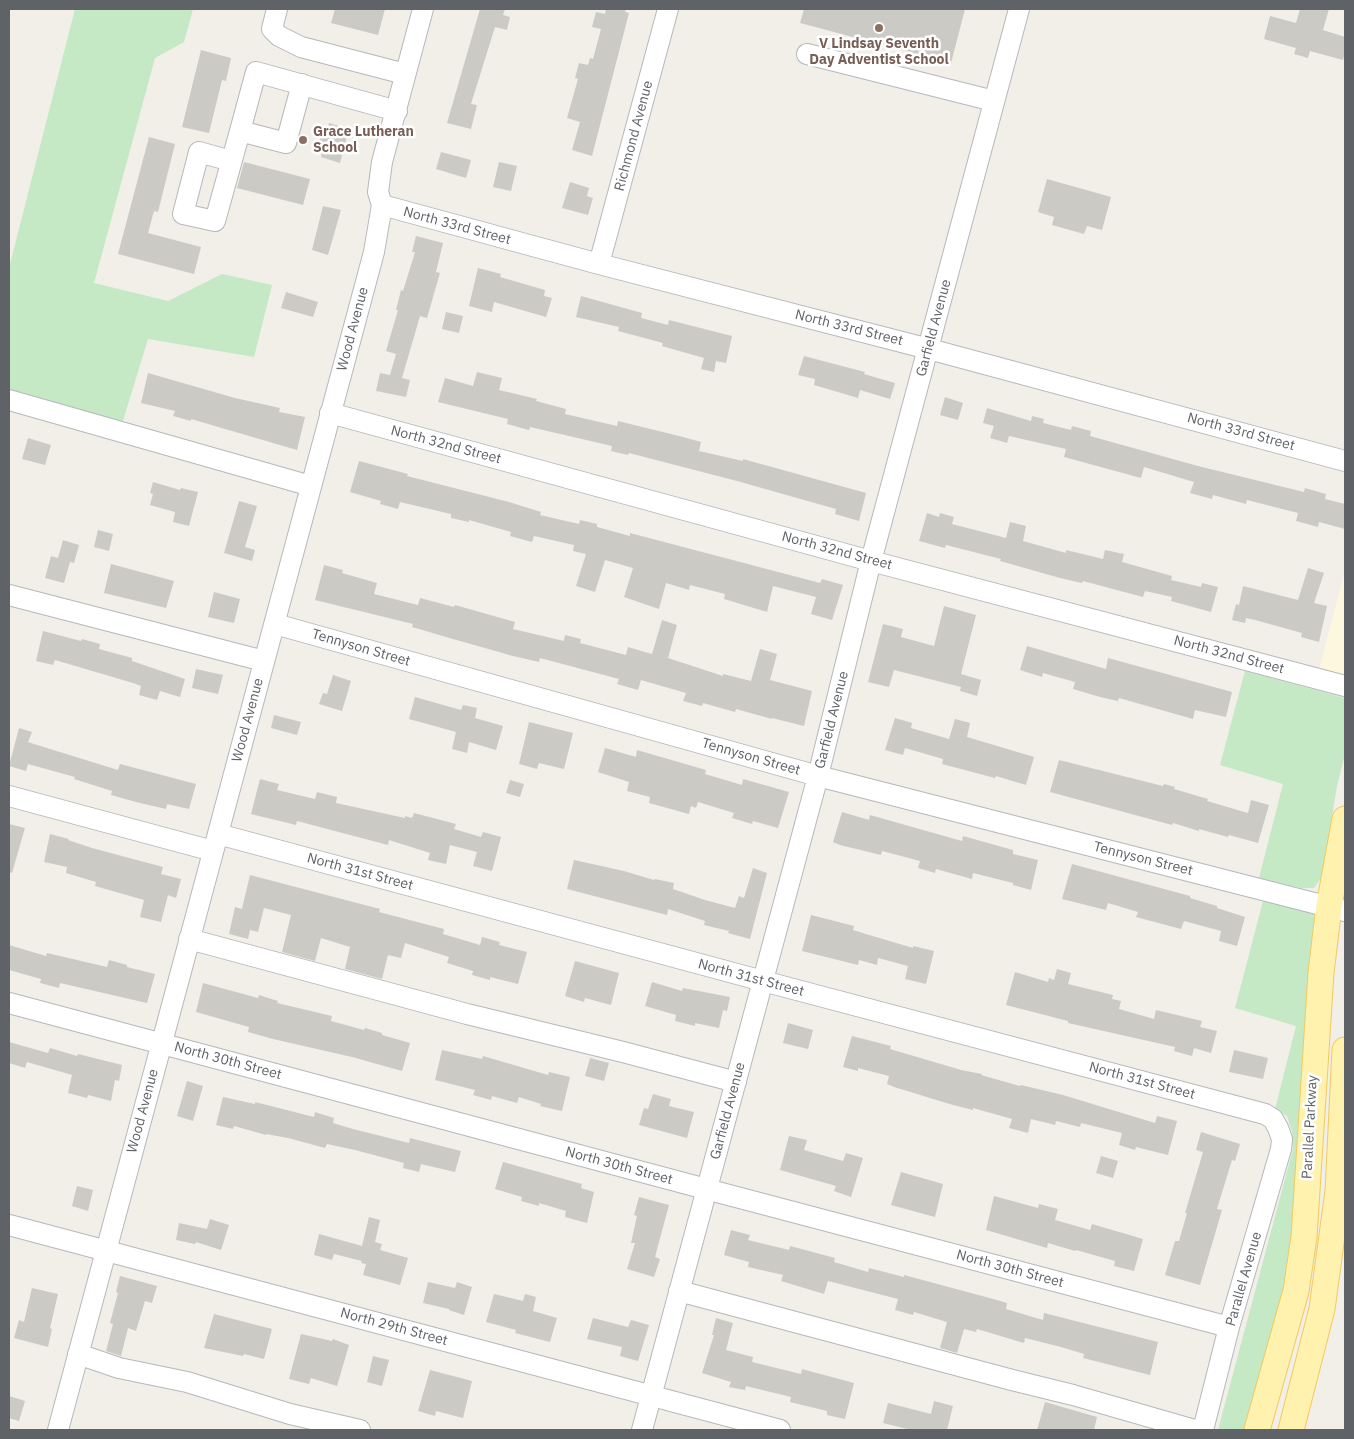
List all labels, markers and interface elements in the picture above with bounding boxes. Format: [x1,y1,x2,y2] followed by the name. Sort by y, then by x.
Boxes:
[873,22,885,34] marker: V Lindsay Seventh Day Adventist School
[809,36,949,68] place label: V Lindsay Seventh Day Adventist School
[611,79,657,193] street label: Richmond Avenue
[313,124,414,156] place label: Grace Lutheran School
[297,134,309,146] marker: Grace Lutheran School
[401,204,513,248] street label: North 33rd Street
[913,278,955,378] street label: Garfield Avenue
[334,285,372,373] street label: Wood Avenue
[793,306,905,350] street label: North 33rd Street
[1185,410,1297,454] street label: North 33rd Street
[389,422,503,468] street label: North 32nd Street
[780,528,894,574] street label: North 32nd Street
[310,626,412,670] street label: Tennyson Street
[1172,632,1286,678] street label: North 32nd Street
[812,669,852,771] street label: Garfield Avenue
[229,676,267,764] street label: Wood Avenue
[700,735,802,779] street label: Tennyson Street
[1092,839,1194,879] street label: Tennyson Street
[305,850,415,894] street label: North 31st Street
[696,956,806,1000] street label: North 31st Street
[172,1039,284,1083] street label: North 30th Street
[1087,1059,1197,1103] street label: North 31st Street
[707,1061,749,1161] street label: Garfield Avenue
[124,1067,162,1155] street label: Wood Avenue
[1299,1075,1321,1179] street label: Parallel Parkway
[563,1144,675,1188] street label: North 30th Street
[1222,1230,1266,1328] street label: Parallel Avenue
[954,1247,1066,1291] street label: North 30th Street
[338,1305,450,1349] street label: North 29th Street

